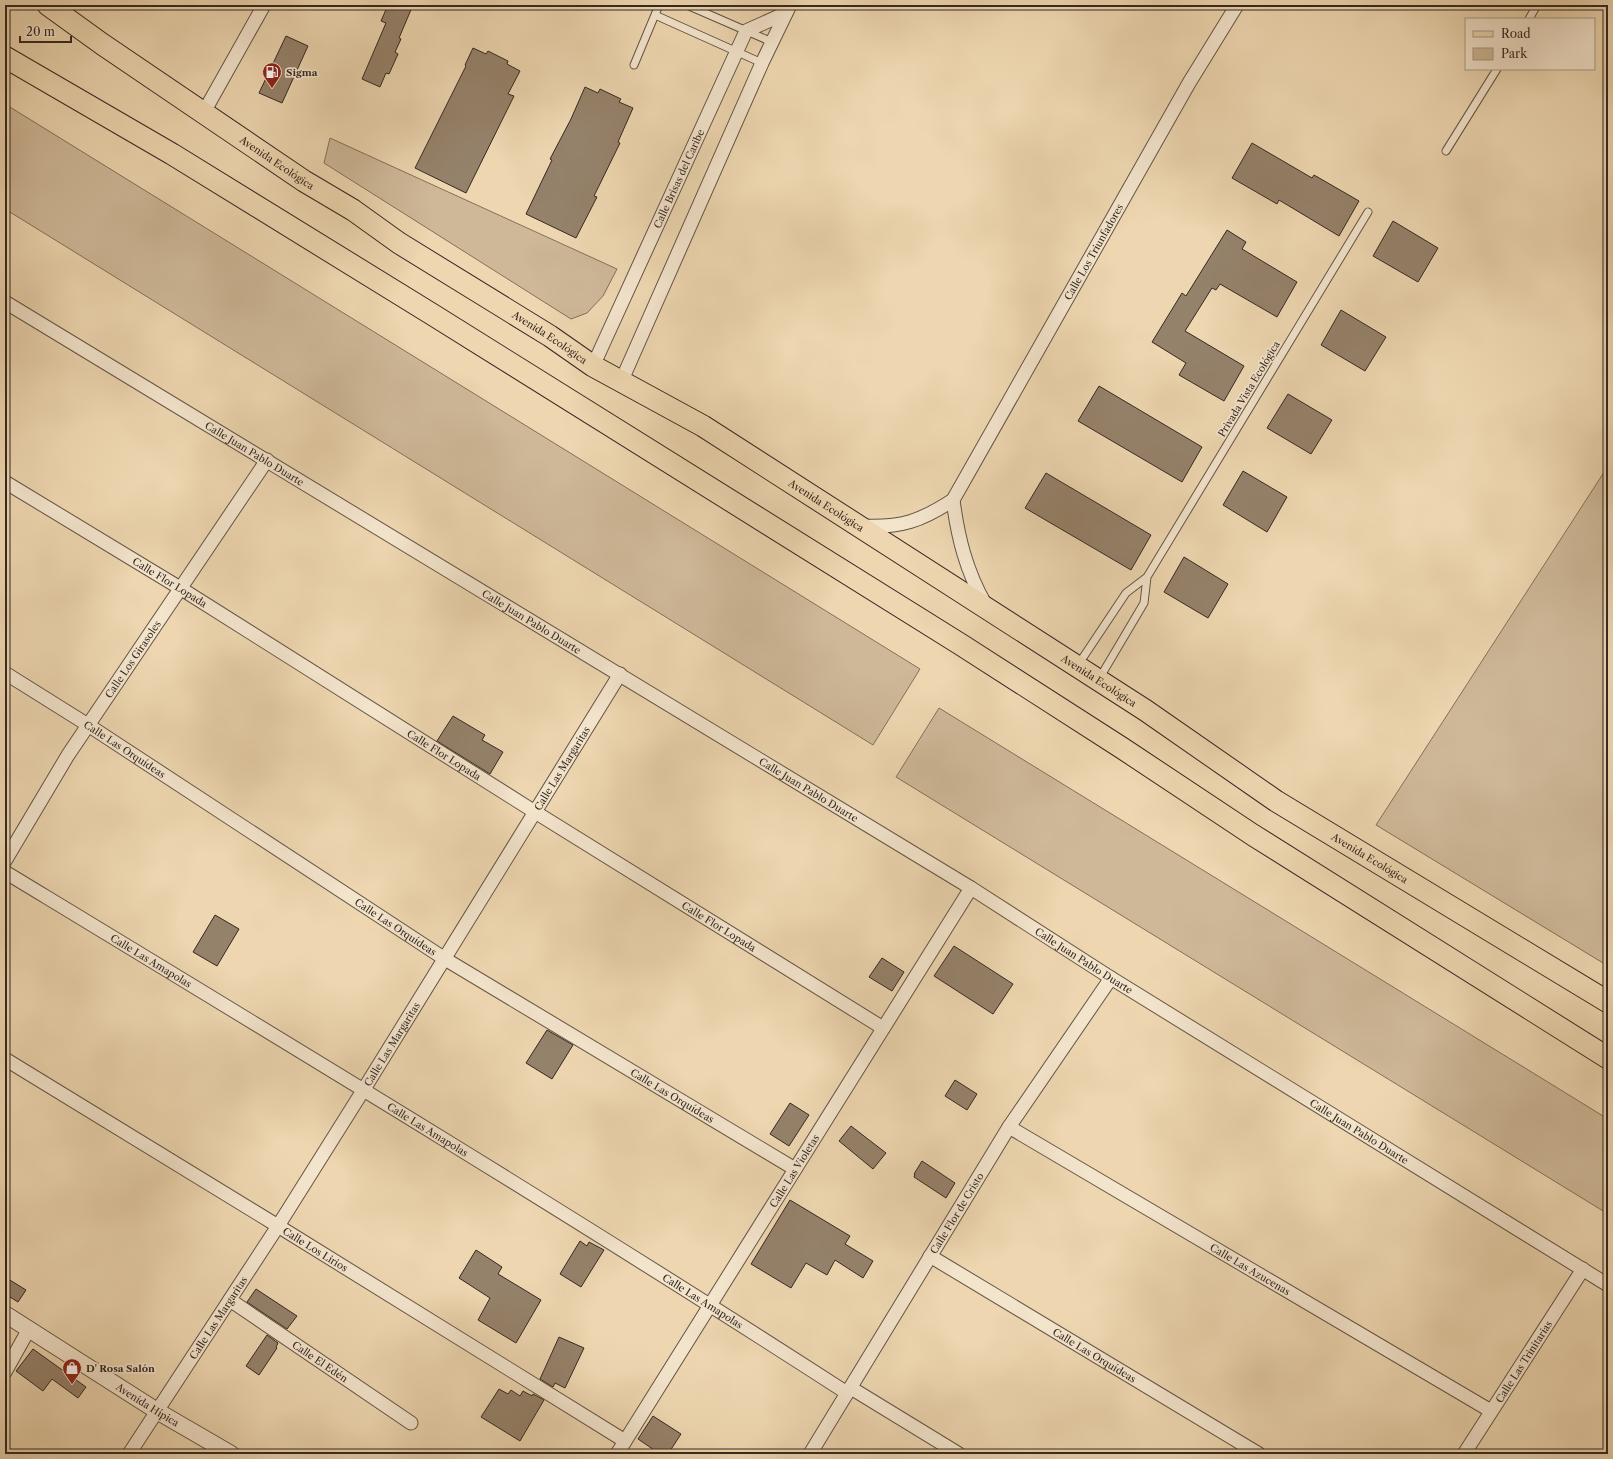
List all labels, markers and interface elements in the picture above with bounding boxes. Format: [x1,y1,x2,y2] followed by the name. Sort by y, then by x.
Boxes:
[20,18,71,44] scale bar
[1465,18,1595,70] legend
[26,24,55,39] text: 20 m
[1501,26,1531,41] text: Road
[1501,46,1528,61] text: Park
[261,61,283,89] fuel station icon: Sigma
[286,66,318,79] place label: Sigma
[650,127,707,230] street label: Calle Brisas del Caribe
[236,132,317,192] street label: Avenida Ecológica
[1061,201,1126,302] street label: Calle Los Triunfadores
[509,307,590,367] street label: Avenida Ecológica
[1215,338,1283,439] street label: Privada Vista Ecológica
[203,418,307,489] street label: Calle Juan Pablo Duarte
[785,476,867,535] street label: Avenida Ecológica
[130,554,210,610] street label: Calle Flor Lopada
[480,586,584,657] street label: Calle Juan Pablo Duarte
[102,618,164,700] street label: Calle Los Girasoles
[1058,651,1140,710] street label: Avenida Ecológica
[81,718,168,781] street label: Calle Las Orquídeas
[531,724,593,813] street label: Calle Las Margaritas
[405,727,484,783] street label: Calle Flor Lopada
[757,755,861,825] street label: Calle Juan Pablo Duarte
[1328,829,1411,886] street label: Avenida Ecológica
[352,895,439,958] street label: Calle Las Orquídeas
[679,898,759,955] street label: Calle Flor Lopada
[1033,924,1136,997] street label: Calle Juan Pablo Duarte
[108,931,194,990] street label: Calle Las Amapolas
[361,999,423,1089] street label: Calle Las Margaritas
[628,1065,717,1125] street label: Calle Las Orquídeas
[1307,1096,1411,1167] street label: Calle Juan Pablo Duarte
[385,1100,471,1159] street label: Calle Las Amapolas
[766,1132,822,1210] street label: Calle Las Violetas
[927,1170,986,1256] street label: Calle Flor de Cristo
[280,1224,350,1274] street label: Calle Los Lirios
[1208,1240,1293,1298] street label: Calle Las Azucenas
[660,1271,745,1331] street label: Calle Las Amapolas
[186,1274,250,1362] street label: Calle Las Margaritas
[1492,1318,1555,1405] street label: Calle Las Trinitarias
[1050,1325,1139,1385] street label: Calle Las Orquídeas
[290,1338,351,1385] street label: Calle El Edén
[61,1357,83,1385] shop icon: D' Rosa Salón
[86,1362,155,1375] place label: D' Rosa Salón
[113,1379,182,1429] street label: Avenida Hípica

